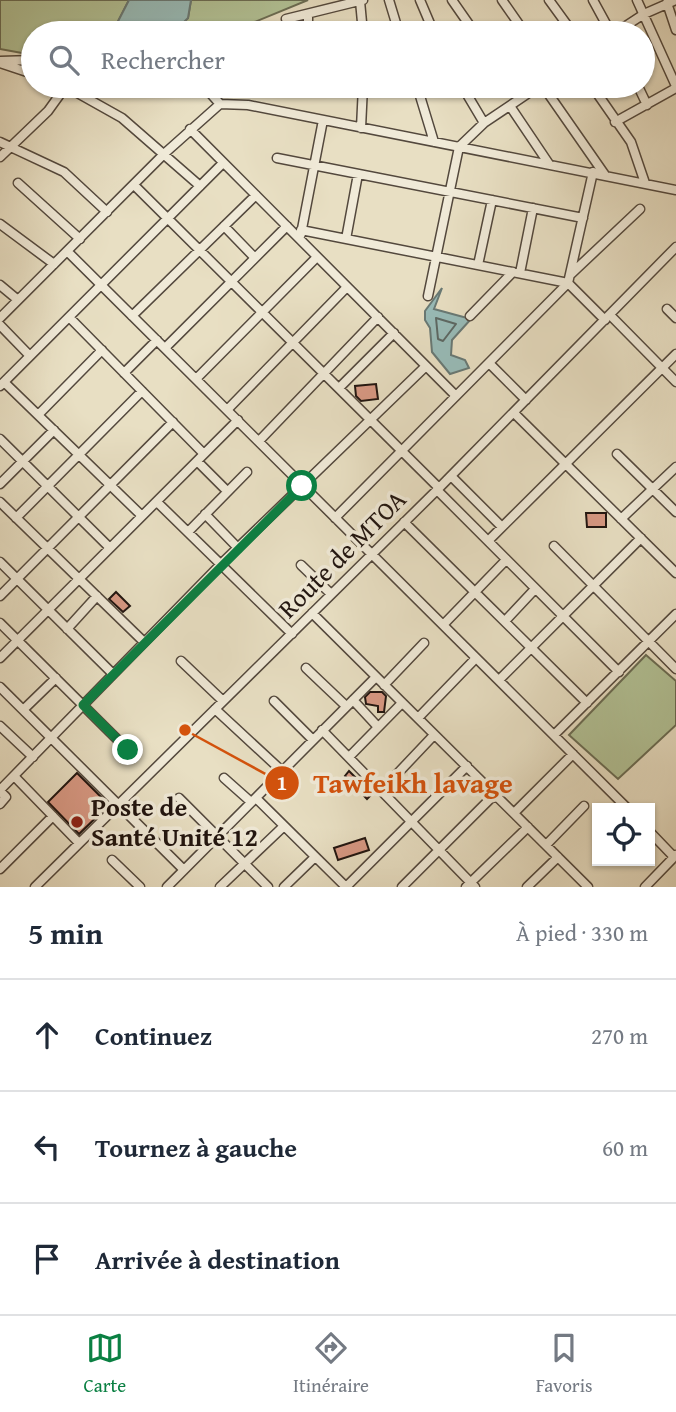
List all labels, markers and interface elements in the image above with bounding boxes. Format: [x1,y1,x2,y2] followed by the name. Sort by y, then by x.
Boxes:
[21,21,655,98] search box
[101,40,225,79] text: Rechercher
[45,41,83,79] icon: search
[286,470,317,501] route start
[268,480,415,627] street label: Route de MTOA
[112,734,143,765] route end
[264,758,527,807] callout: Tawfeikh lavage
[313,762,513,803] text: Tawfeikh lavage
[277,767,287,798] text: 1
[91,787,258,856] place label: Poste de Santé Unité 12
[592,803,655,866] map controls
[592,803,655,866] button: locate
[69,814,85,830] marker: Poste de Santé Unité 12
[28,911,103,955] text: 5 min
[516,916,648,949] text: À pied · 330 m
[28,1016,66,1054] icon: ahead
[95,1016,212,1055] text: Continuez
[591,1019,648,1052] text: 270 m
[28,1128,66,1166] icon: left
[95,1128,297,1167] text: Tournez à gauche
[602,1131,648,1164] text: 60 m
[28,1240,66,1278] icon: arrive
[95,1240,340,1279] text: Arrivée à destination
[83,1329,126,1399] tab: Carte
[293,1329,369,1399] tab: Itinéraire
[536,1329,593,1399] tab: Favoris

